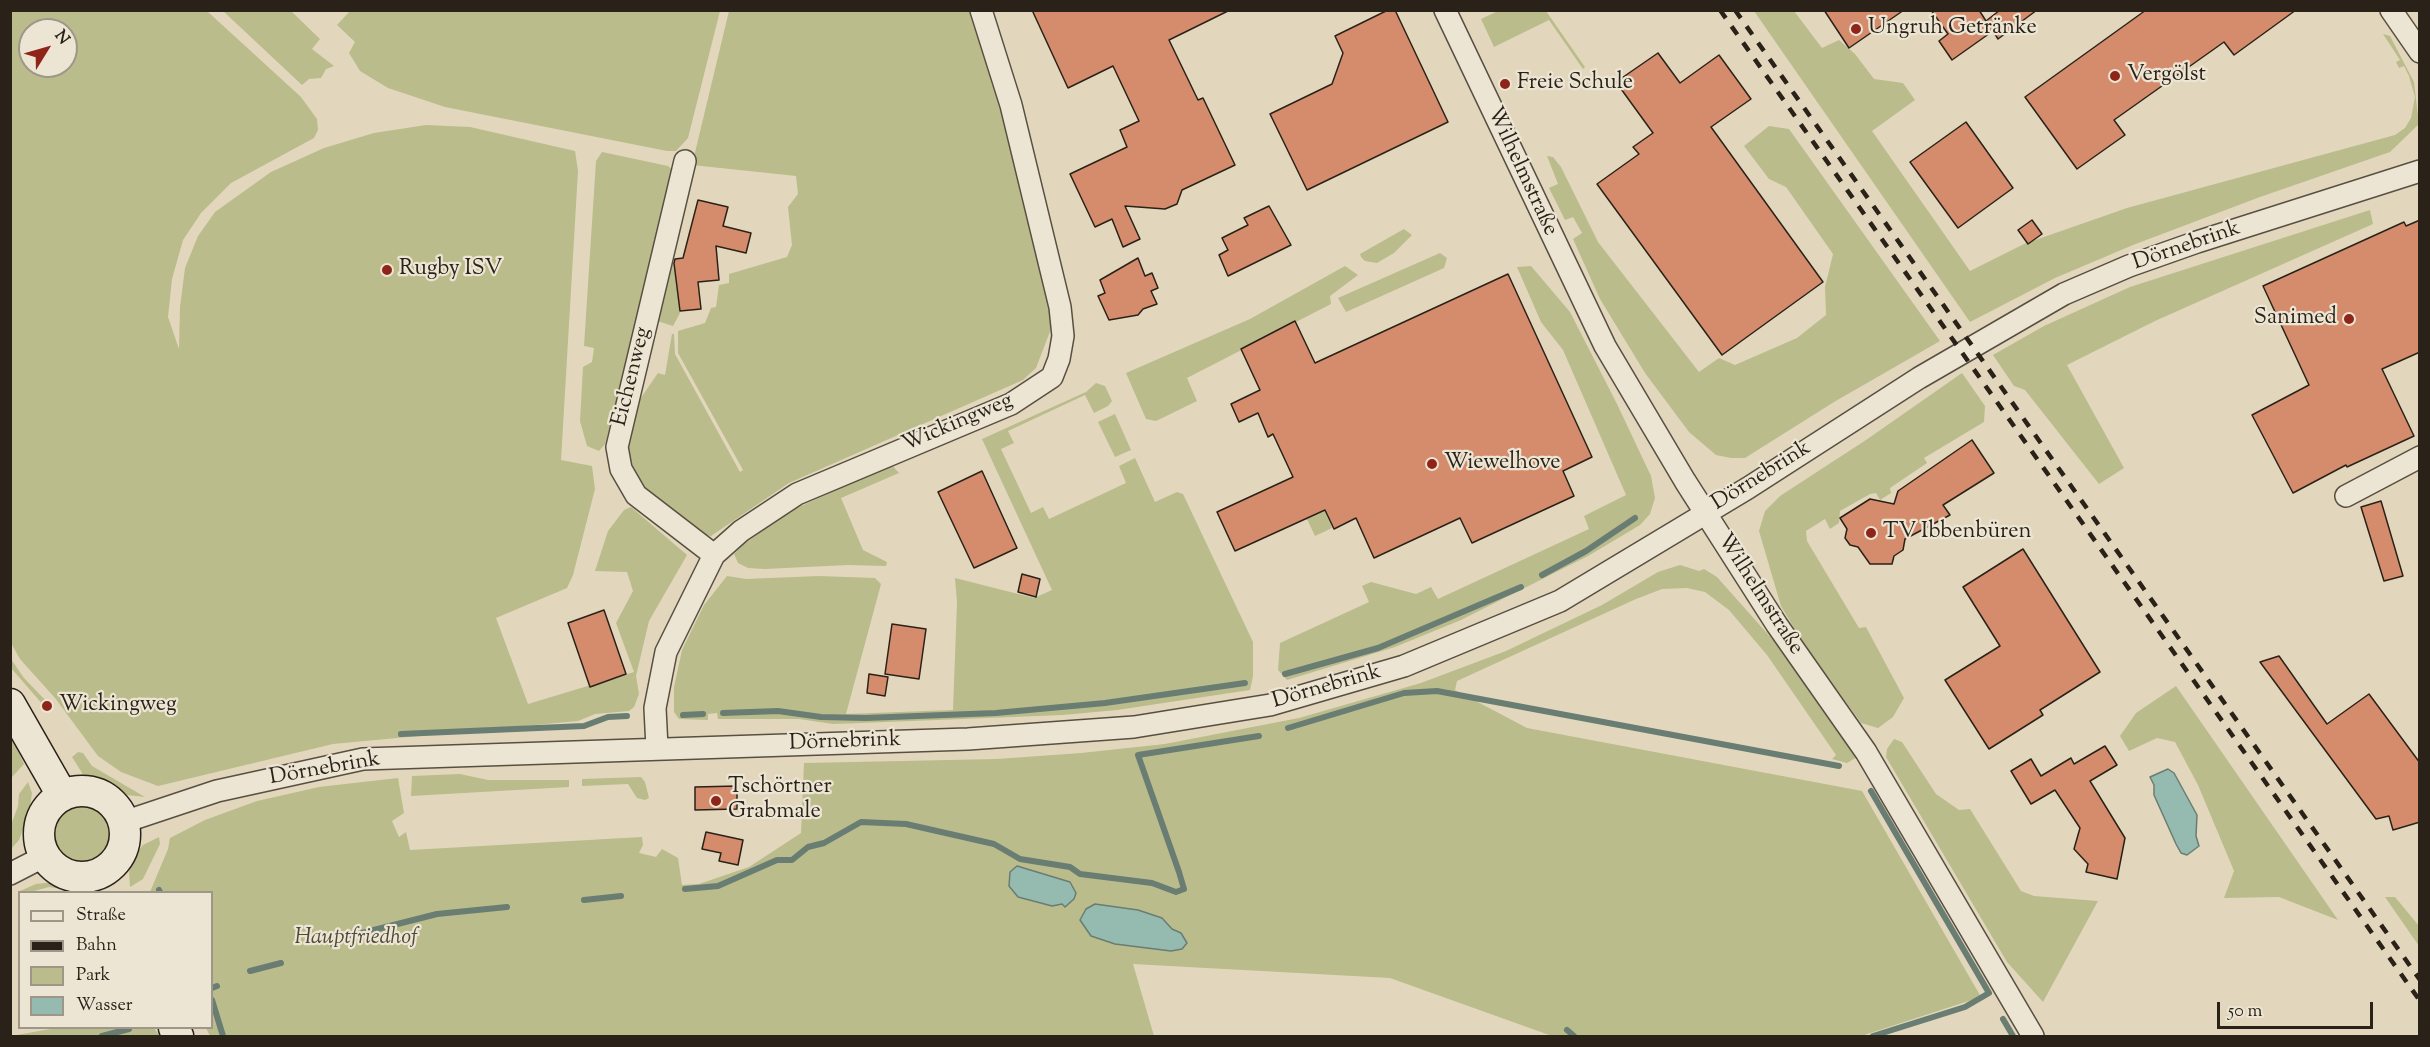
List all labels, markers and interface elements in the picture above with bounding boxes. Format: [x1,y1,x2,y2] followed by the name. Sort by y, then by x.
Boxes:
[1868,16,2037,42] place label: Ungruh Getränke
[18,18,78,78] north arrow
[1849,22,1863,36] marker: Ungruh Getränke
[48,26,74,50] text: N
[2127,63,2206,89] place label: Vergölst
[2108,69,2122,83] marker: Vergölst
[1517,71,1633,97] place label: Freie Schule
[1498,77,1512,91] marker: Freie Schule
[1480,103,1562,241] street label: Wilhelmstraße
[2130,216,2244,278] street label: Dörnebrink
[399,257,502,283] place label: Rugby ISV
[380,263,394,277] marker: Rugby ISV
[2254,306,2337,332] place label: Sanimed
[2342,312,2356,326] marker: Sanimed
[608,325,658,429] street label: Eichenweg
[899,389,1017,459] street label: Wickingweg
[1707,436,1817,518] street label: Dörnebrink
[1444,451,1561,477] place label: Wiewelhove
[1425,457,1439,471] marker: Wiewelhove
[1883,520,2032,546] place label: TV Ibbenbüren
[1864,526,1878,540] marker: TV Ibbenbüren
[1710,529,1808,661] street label: Wilhelmstraße
[1270,660,1384,716] street label: Dörnebrink
[59,693,177,719] place label: Wickingweg
[40,699,54,713] marker: Wickingweg
[789,728,901,758] street label: Dörnebrink
[268,747,382,793] street label: Dörnebrink
[728,775,832,826] place label: Tschörtner Grabmale
[709,794,723,808] marker: Tschörtner Grabmale
[18,891,213,1029] legend
[76,903,126,929] text: Straße
[294,926,418,952] park label: Hauptfriedhof
[76,933,117,959] text: Bahn
[76,963,110,989] text: Park
[2220,990,2376,1028] scale bar
[76,993,133,1019] text: Wasser
[2228,999,2262,1025] text: 50 m

